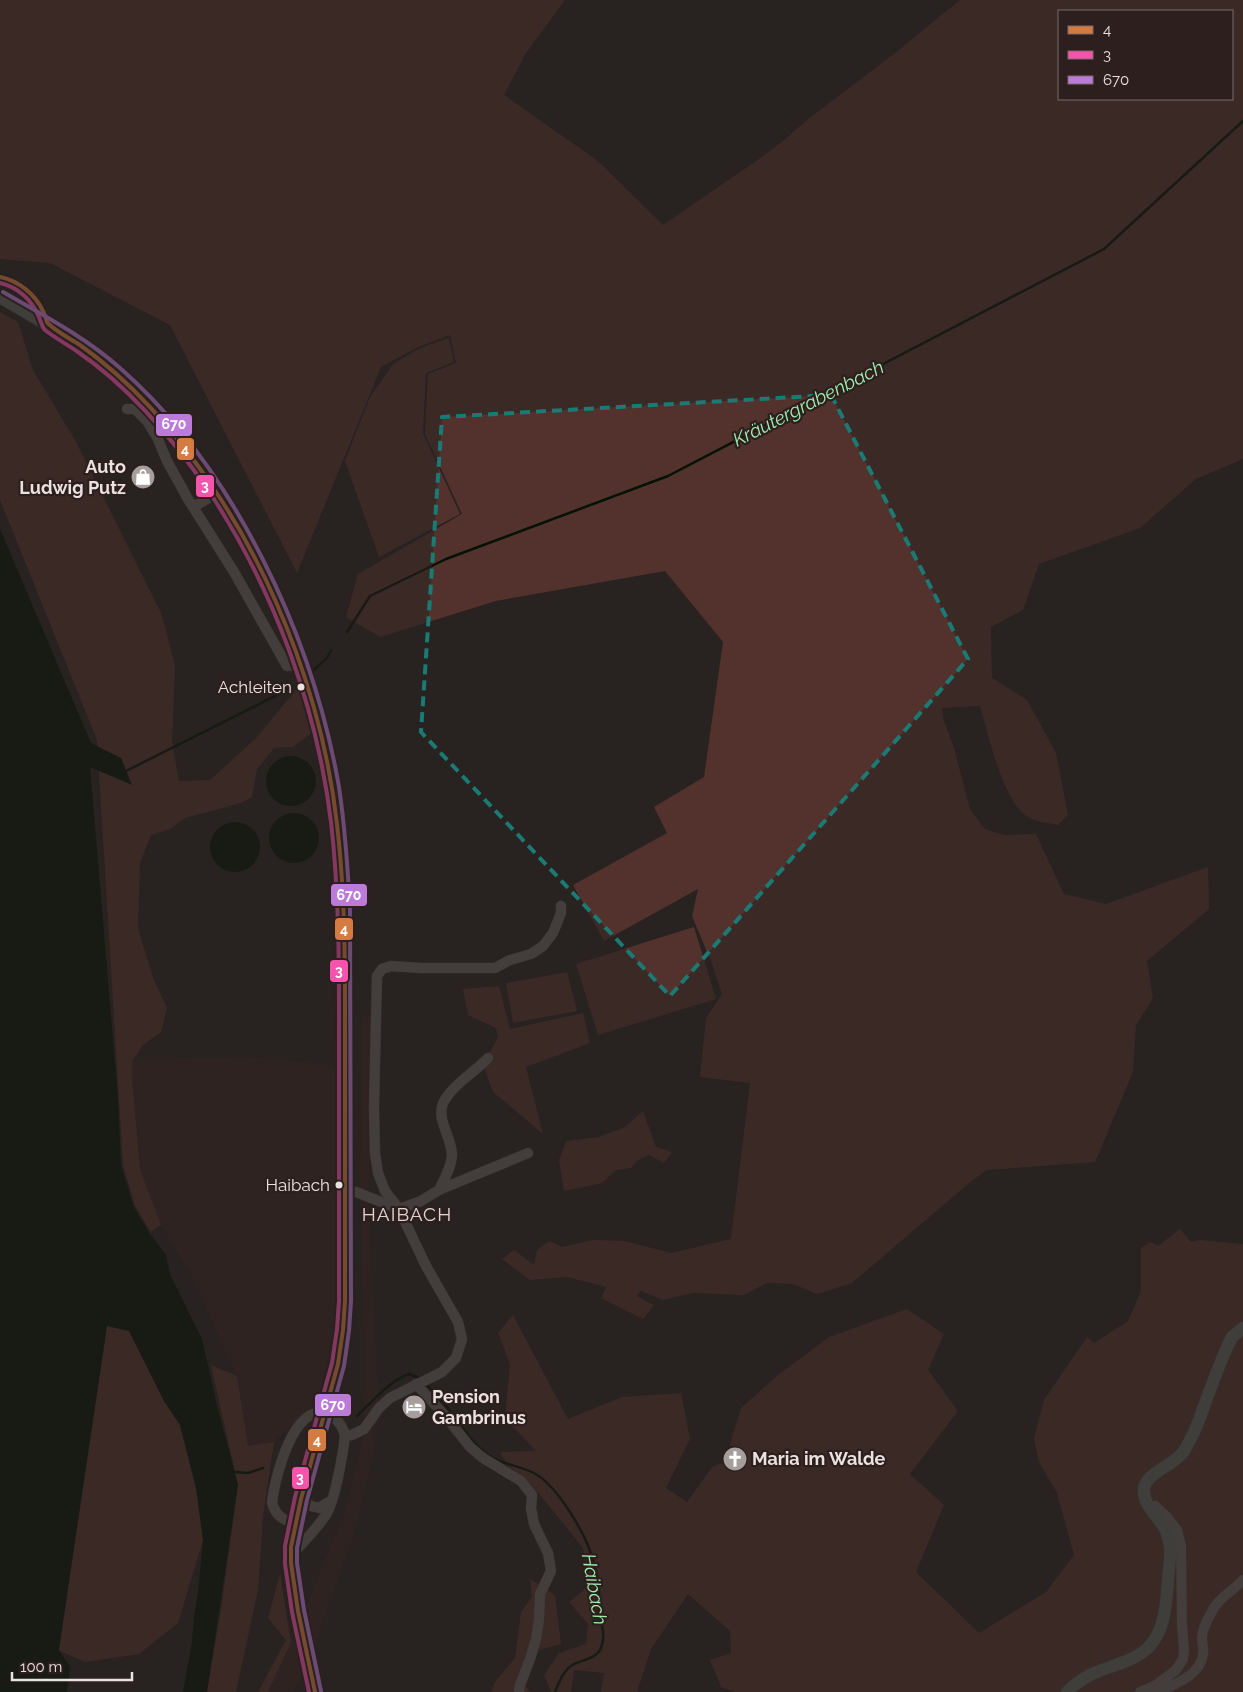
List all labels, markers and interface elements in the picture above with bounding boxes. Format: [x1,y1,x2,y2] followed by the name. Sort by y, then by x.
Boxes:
[1058,10,1233,100] legend
[1103,21,1111,39] text: 4
[1103,46,1111,64] text: 3
[1103,71,1129,89] text: 670
[729,355,887,451] water label: Kräutergrabenbach
[155,413,193,437] line badge: 670
[162,416,186,432] text: 670
[176,437,195,461] line badge: 4
[181,441,189,457] text: 4
[19,456,126,498] place label: Auto Ludwig Putz
[130,464,156,490] shop icon: Auto Ludwig Putz
[195,474,215,498] line badge: 3
[201,478,209,494] text: 3
[218,677,292,697] place label: Achleiten
[296,682,306,692] marker: Achleiten
[330,883,368,907] line badge: 670
[337,887,361,903] text: 670
[334,917,354,941] line badge: 4
[340,921,348,937] text: 4
[329,959,349,983] line badge: 3
[335,963,343,979] text: 3
[266,1175,330,1195] place label: Haibach
[334,1180,344,1190] marker: Haibach
[362,1203,452,1225] district label: HAIBACH
[432,1386,526,1428] place label: Pension Gambrinus
[314,1393,352,1417] line badge: 670
[401,1394,427,1420] hotel icon: Pension Gambrinus
[321,1397,345,1413] text: 670
[307,1428,327,1452] line badge: 4
[313,1432,321,1448] text: 4
[722,1446,748,1472] church icon: Maria im Walde
[752,1448,886,1469] place label: Maria im Walde
[291,1466,310,1490] line badge: 3
[296,1470,304,1486] text: 3
[578,1552,612,1626] water label: Haibach
[12,1650,132,1682] scale bar
[20,1658,62,1676] text: 100 m

